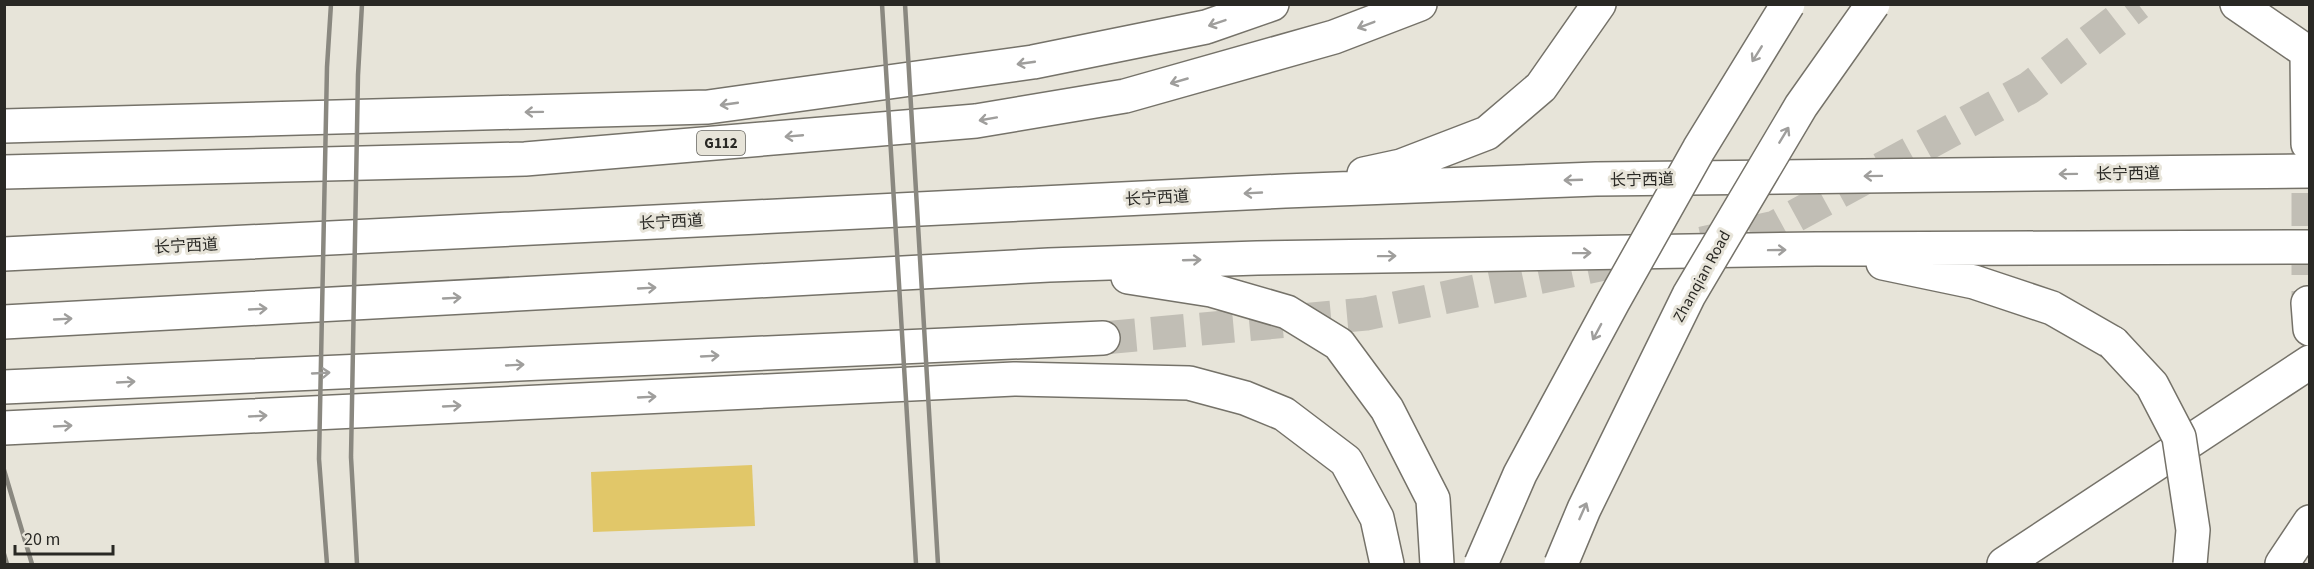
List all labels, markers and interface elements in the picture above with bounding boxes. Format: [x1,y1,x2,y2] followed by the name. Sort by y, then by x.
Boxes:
[1208,19,1227,30] one-way arrow
[1357,20,1376,31] one-way arrow
[1751,45,1763,62] one-way arrow
[1017,57,1036,68] one-way arrow
[1170,76,1189,87] one-way arrow
[719,99,739,110] one-way arrow
[525,106,545,117] one-way arrow
[979,114,998,125] one-way arrow
[1778,127,1790,144] one-way arrow
[697,131,745,155] road number: G112
[784,131,804,142] one-way arrow
[2096,162,2160,186] street label: 长宁西道
[1610,168,1674,192] street label: 长宁西道
[2059,168,2079,180] one-way arrow
[1864,170,1884,182] one-way arrow
[1564,174,1584,186] one-way arrow
[1125,185,1190,211] street label: 长宁西道
[1243,187,1263,198] one-way arrow
[639,209,704,235] street label: 长宁西道
[1668,227,1736,326] street label: Zhanqian Road
[154,233,219,259] street label: 长宁西道
[1766,244,1786,256] one-way arrow
[1571,247,1591,259] one-way arrow
[1376,250,1396,262] one-way arrow
[1181,255,1201,266] one-way arrow
[637,282,657,293] one-way arrow
[442,293,462,304] one-way arrow
[247,303,267,314] one-way arrow
[52,314,72,325] one-way arrow
[1590,323,1602,341] one-way arrow
[700,350,720,361] one-way arrow
[505,359,525,370] one-way arrow
[310,368,330,379] one-way arrow
[115,376,135,387] one-way arrow
[637,391,657,402] one-way arrow
[442,401,462,412] one-way arrow
[247,410,267,421] one-way arrow
[52,420,72,431] one-way arrow
[1578,502,1590,520] one-way arrow
[15,518,112,556] scale bar
[24,527,60,552] text: 20 m

